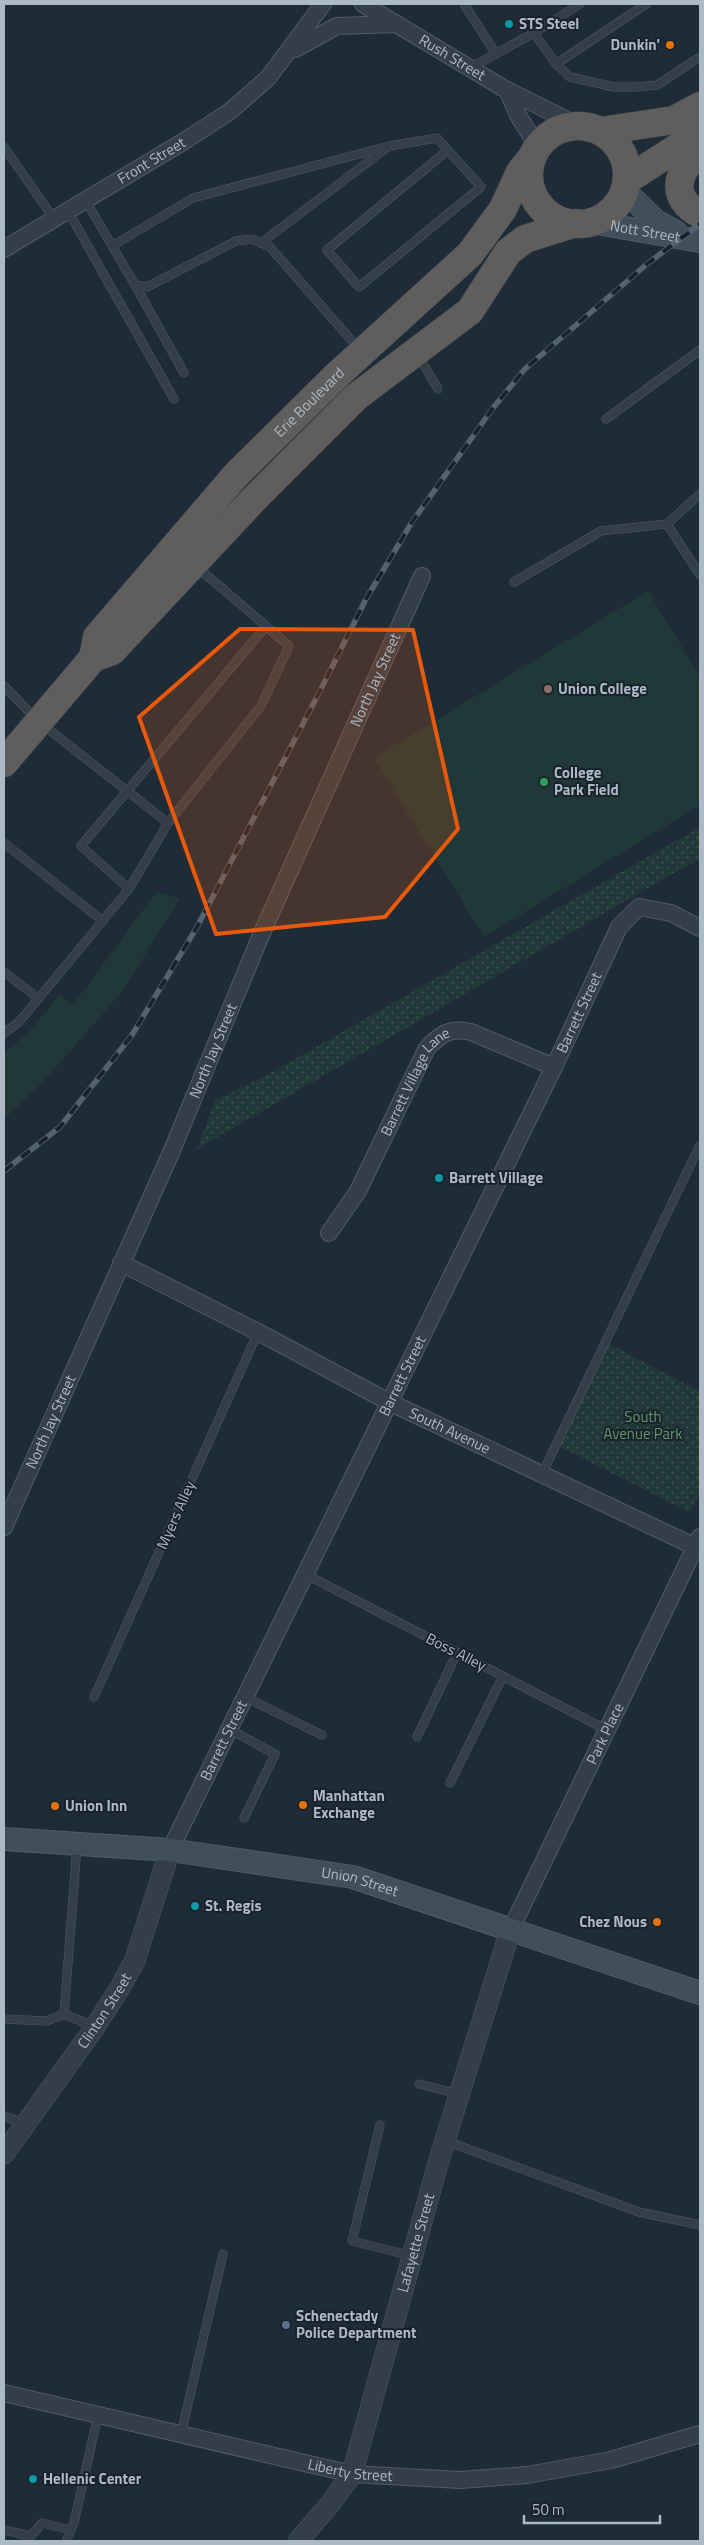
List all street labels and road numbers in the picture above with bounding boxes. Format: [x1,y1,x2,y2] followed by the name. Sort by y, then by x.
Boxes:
[415,28,491,86] street label: Rush Street
[113,130,190,190] street label: Front Street
[609,214,683,248] street label: Nott Street
[268,362,349,442] street label: Erie Boulevard
[344,628,406,730] street label: North Jay Street
[550,967,608,1057] street label: Barrett Street
[183,999,243,1102] street label: North Jay Street
[374,1021,453,1140] street label: Barrett Village Lane
[373,1331,432,1420] street label: Barrett Street
[19,1370,82,1473] street label: North Jay Street
[405,1401,494,1459] street label: South Avenue
[150,1477,201,1553] street label: Myers Alley
[422,1627,490,1677] street label: Boss Alley
[194,1695,253,1784] street label: Barrett Street
[580,1699,629,1768] street label: Park Place
[320,1860,402,1903] street label: Union Street
[71,1968,137,2053] street label: Clinton Street
[391,2190,440,2295] street label: Lafayette Street
[306,2452,394,2487] street label: Liberty Street

